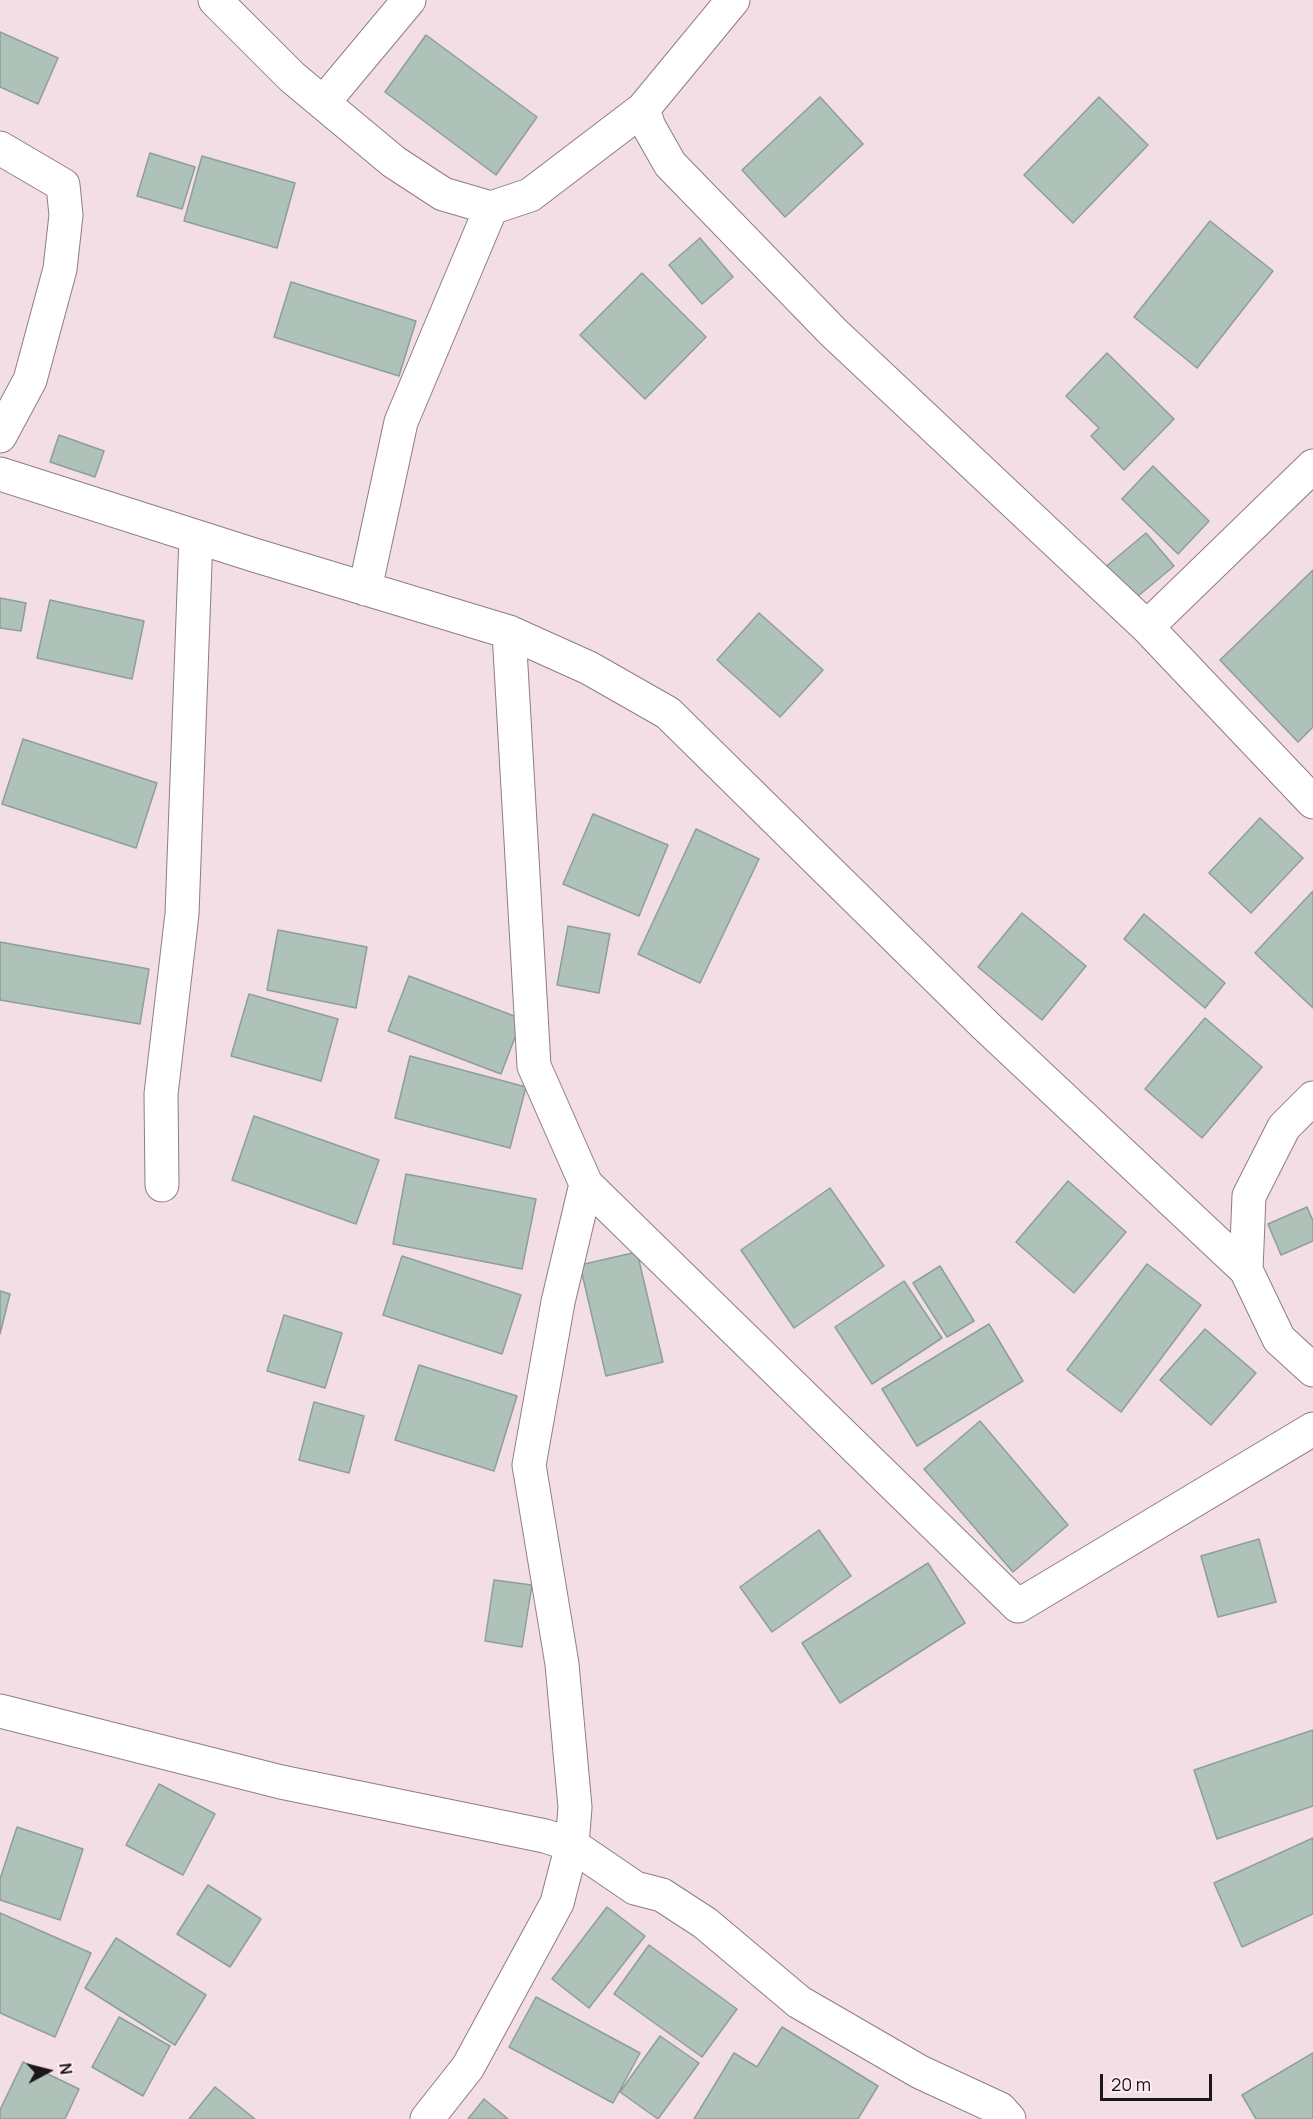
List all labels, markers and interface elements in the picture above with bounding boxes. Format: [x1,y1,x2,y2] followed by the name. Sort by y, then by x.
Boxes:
[18,2041,78,2101] north arrow
[54,2062,77,2076] text: N
[1103,2062,1216,2100] scale bar
[1111,2072,1151,2096] text: 20 m

